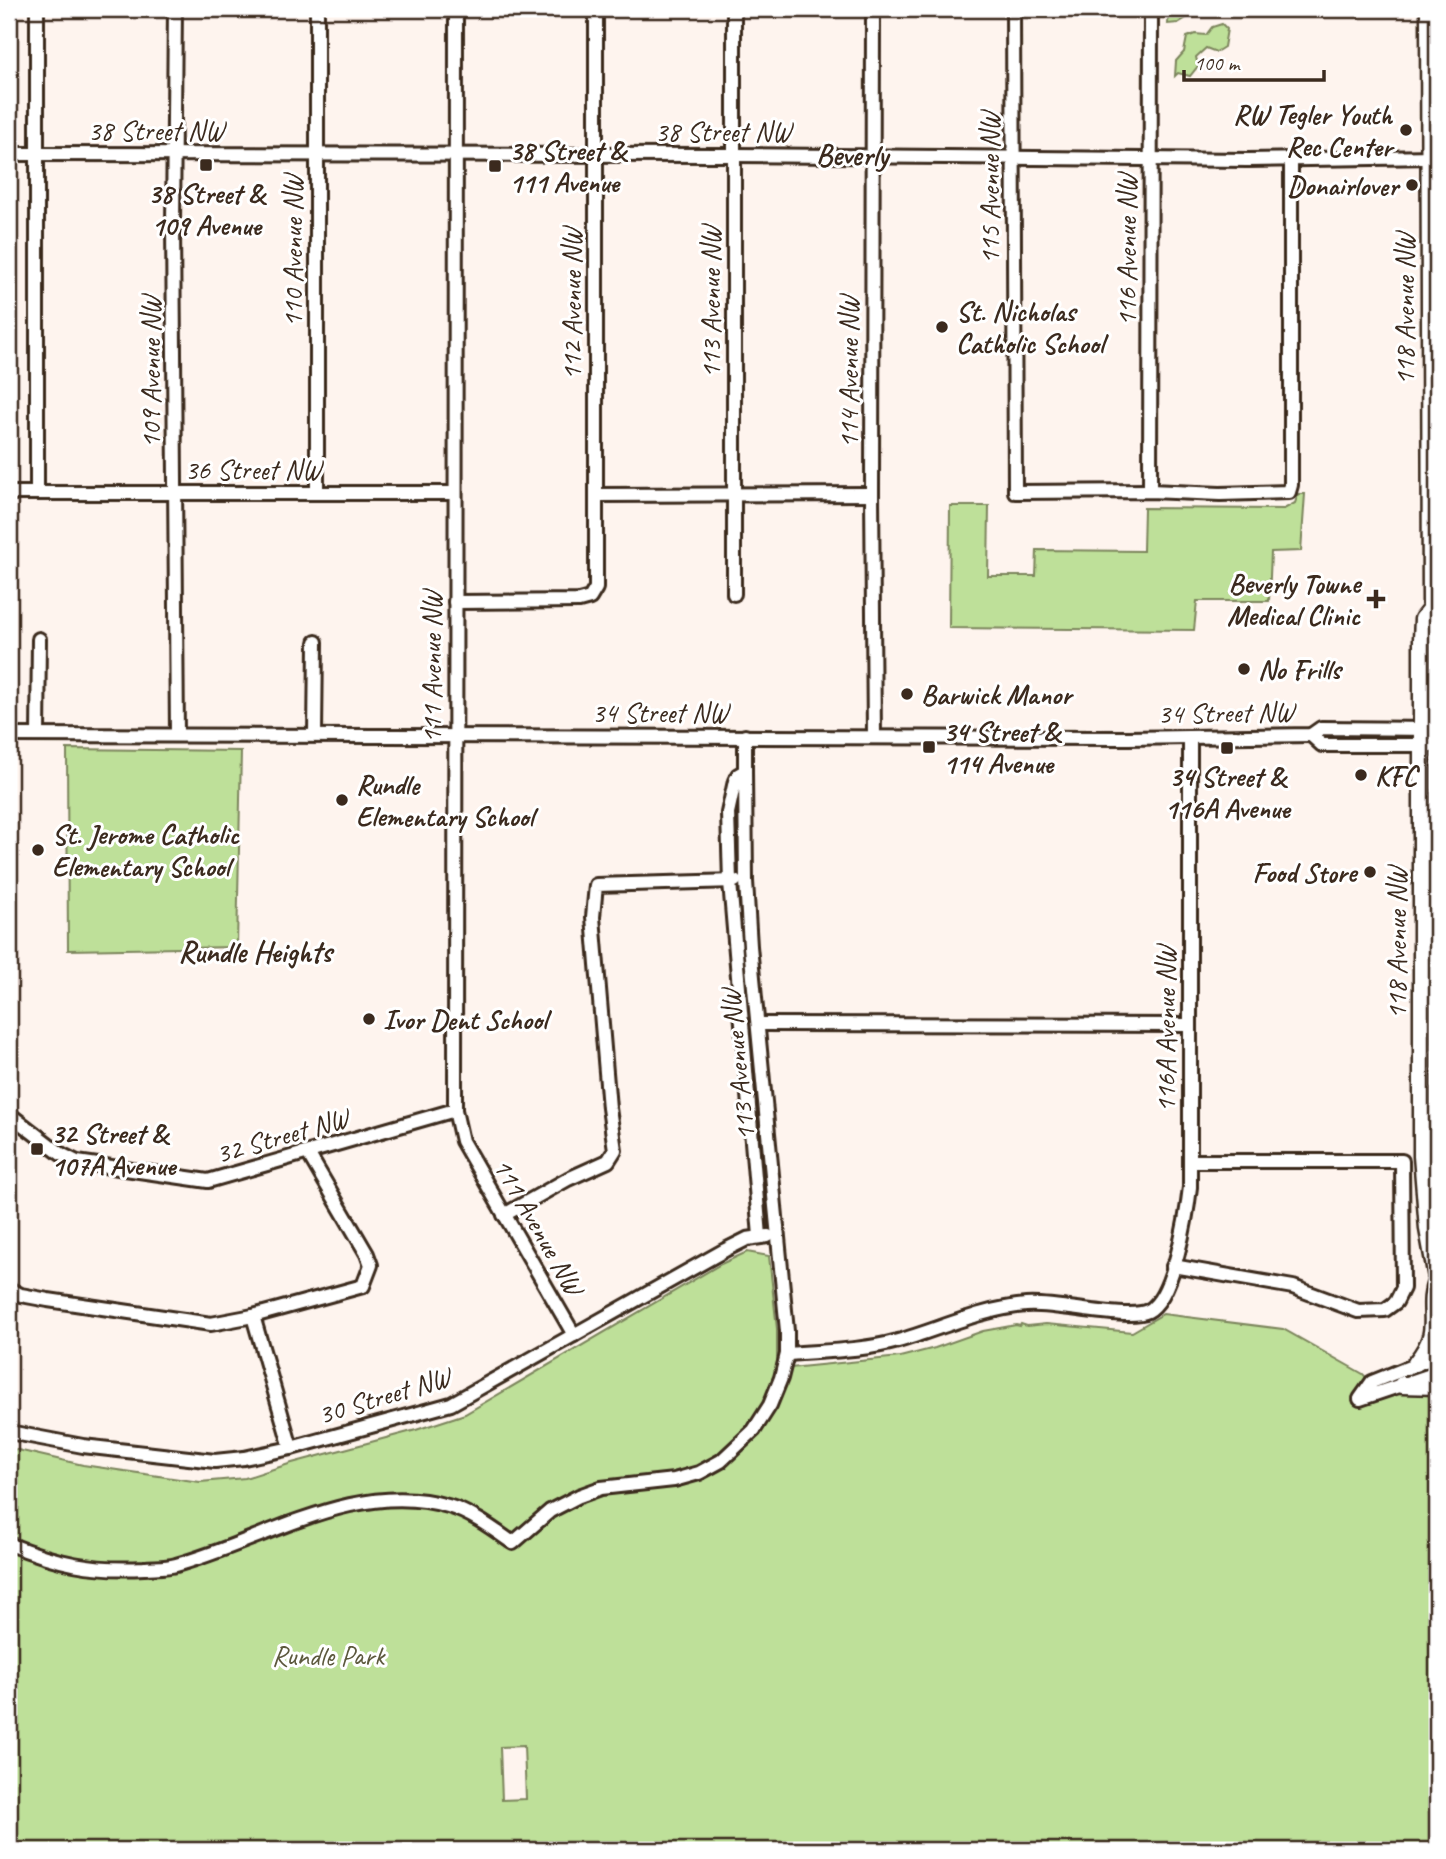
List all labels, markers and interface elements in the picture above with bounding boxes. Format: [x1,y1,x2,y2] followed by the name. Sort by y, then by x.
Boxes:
[1184,38,1324,82] scale bar
[1194,50,1241,76] text: 100 m
[1233,97,1395,164] place label: RW Tegler Youth Rec Center
[972,109,1007,264] street label: 115 Avenue NW
[88,113,227,148] street label: 38 Street NW
[655,114,794,149] street label: 38 Street NW
[1398,122,1414,138] marker: RW Tegler Youth Rec Center
[509,133,628,200] place label: 38 Street & 111 Avenue
[816,136,891,174] district label: Beverly
[198,157,214,173] marker: 38 Street & 109 Avenue
[487,158,503,174] marker: 38 Street & 111 Avenue
[1287,168,1401,203] place label: Donairlover
[1109,171,1144,326] street label: 116 Avenue NW
[275,172,310,327] street label: 110 Avenue NW
[148,176,267,243] place label: 38 Street & 109 Avenue
[1404,177,1420,193] marker: Donairlover
[693,223,728,378] street label: 113 Avenue NW
[554,225,589,380] street label: 112 Avenue NW
[1387,230,1422,385] street label: 118 Avenue NW
[133,293,168,448] street label: 109 Avenue NW
[831,293,866,448] street label: 114 Avenue NW
[956,294,1110,361] place label: St. Nicholas Catholic School
[934,319,950,335] marker: St. Nicholas Catholic School
[185,452,324,487] street label: 36 Street NW
[1227,566,1363,633] place label: Beverly Towne Medical Clinic
[414,588,449,743] street label: 111 Avenue NW
[1366,589,1386,609] marker: Beverly Towne Medical Clinic
[1258,652,1344,687] place label: No Frills
[1236,661,1252,677] marker: No Frills
[921,677,1074,712] place label: Barwick Manor
[899,686,915,702] marker: Barwick Manor
[1157,694,1297,731] street label: 34 Street NW
[592,695,731,730] street label: 34 Street NW
[943,714,1062,781] place label: 34 Street & 114 Avenue
[921,739,937,755] marker: 34 Street & 114 Avenue
[1219,740,1235,756] marker: 34 Street & 116A Avenue
[1375,758,1421,793] place label: KFC
[1165,759,1292,826] place label: 34 Street & 116A Avenue
[356,767,539,834] place label: Rundle Elementary School
[1353,767,1369,783] marker: KFC
[334,792,350,808] marker: Rundle Elementary School
[52,817,240,884] place label: St. Jerome Catholic Elementary School
[30,842,46,858] marker: St. Jerome Catholic Elementary School
[1253,855,1359,890] place label: Food Store
[1362,864,1378,880] marker: Food Store
[1379,864,1414,1019] street label: 118 Avenue NW
[178,933,335,971] district label: Rundle Heights
[1148,943,1183,1112] street label: 116A Avenue NW
[712,984,763,1143] street label: 113 Avenue NW
[383,1002,553,1037] place label: Ivor Dent School
[361,1011,377,1027] marker: Ivor Dent School
[212,1099,355,1171] street label: 32 Street NW
[51,1116,178,1183] place label: 32 Street & 107A Avenue
[29,1141,45,1157] marker: 32 Street & 107A Avenue
[485,1151,593,1304] street label: 111 Avenue NW
[314,1358,457,1432] street label: 30 Street NW
[272,1638,386,1673] park label: Rundle Park

